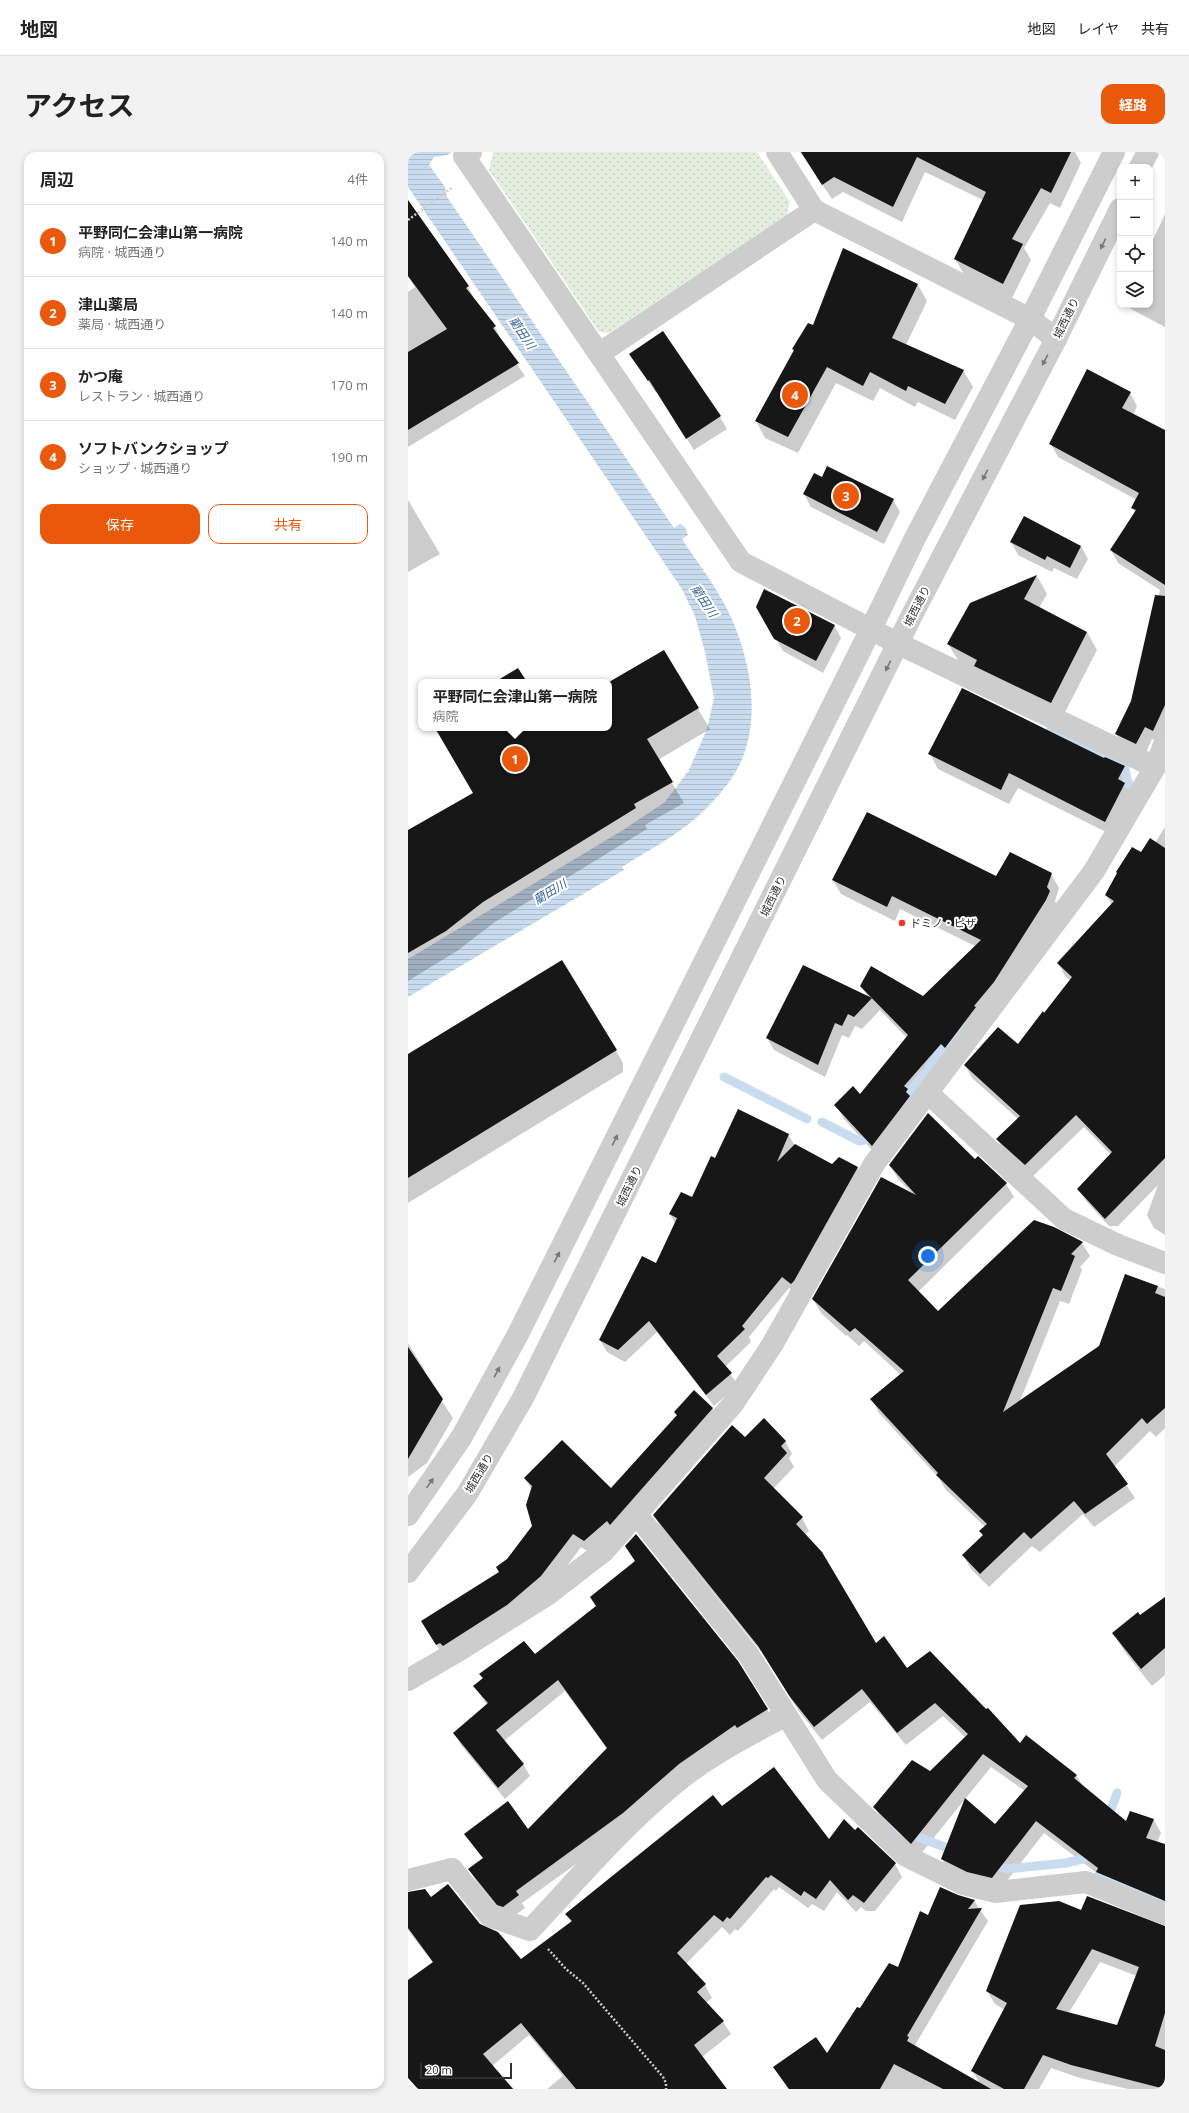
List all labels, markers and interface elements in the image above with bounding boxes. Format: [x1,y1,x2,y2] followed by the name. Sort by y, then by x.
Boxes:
[20,16,58,42] text: 地図
[1027,19,1055,38] text: 地図
[1077,19,1119,38] text: レイヤ
[1141,19,1169,38] text: 共有
[1101,84,1165,124] button: 経路
[24,86,135,124] text: アクセス
[1117,164,1153,308] map controls
[1117,164,1153,200] button: +
[40,168,74,191] text: 周辺
[348,170,368,188] text: 4件
[1117,200,1153,236] button: −
[78,222,243,242] text: 平野同仁会津山第一病院
[49,232,57,250] text: 1
[330,232,368,250] text: 140 m
[1117,236,1153,272] button: locate
[1100,238,1106,249] one-way arrow
[78,243,166,261] text: 病院 · 城西通り
[1117,272,1153,308] button: layers
[78,294,138,314] text: 津山薬局
[1049,295,1082,341] street label: 城西通り
[49,304,57,322] text: 2
[330,304,368,322] text: 140 m
[505,313,541,354] water label: 藺田川
[78,315,166,333] text: 薬局 · 城西通り
[1042,354,1048,366] one-way arrow
[78,366,123,386] text: かつ庵
[49,376,57,394] text: 3
[330,376,368,394] text: 170 m
[782,380,808,410] pin: 4
[78,387,205,405] text: レストラン · 城西通り
[78,438,229,458] text: ソフトバンクショップ
[49,448,57,466] text: 4
[330,448,368,466] text: 190 m
[78,459,192,477] text: ショップ · 城西通り
[982,469,988,481] one-way arrow
[833,481,859,511] pin: 3
[40,504,200,544] button: 保存
[208,504,368,544] button: 共有
[687,581,723,622] water label: 藺田川
[900,583,933,629] street label: 城西通り
[784,606,810,636] pin: 2
[884,660,891,672] one-way arrow
[418,679,612,731] popup
[432,686,598,706] text: 平野同仁会津山第一病院
[432,707,459,725] text: 病院
[502,744,528,774] pin: 1
[756,873,789,919] street label: 城西通り
[530,874,571,908] water label: 藺田川
[910,915,976,930] place label: ドミノ・ピザ
[897,918,907,928] marker: ドミノ・ピザ
[612,1135,619,1146] one-way arrow
[612,1163,645,1209] street label: 城西通り
[918,1246,938,1266] your location
[554,1251,560,1262] one-way arrow
[494,1366,501,1378] one-way arrow
[461,1450,496,1495] street label: 城西通り
[426,1478,434,1488] one-way arrow
[420,2061,512,2080] scale bar
[426,2062,452,2077] text: 20 m

